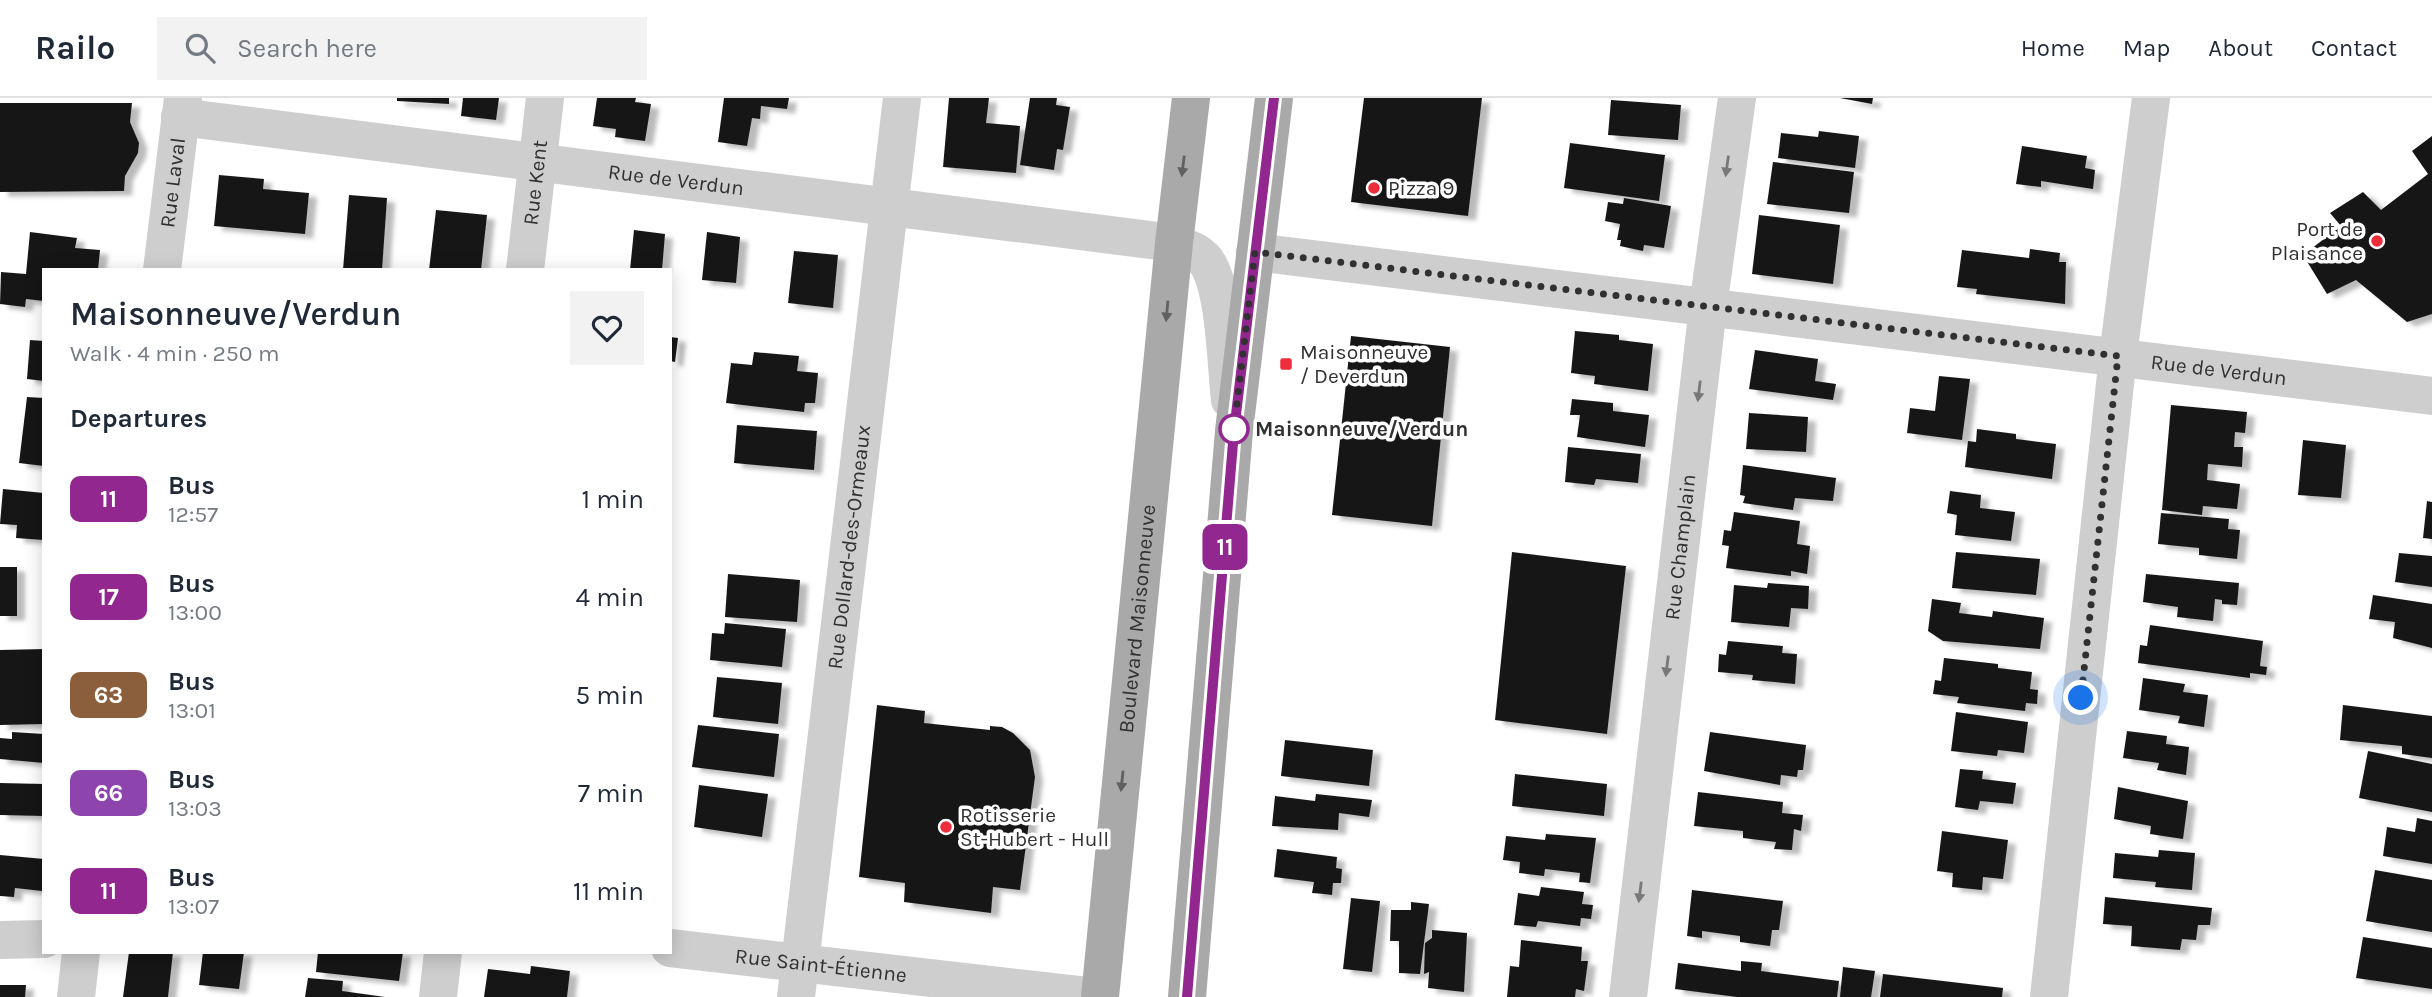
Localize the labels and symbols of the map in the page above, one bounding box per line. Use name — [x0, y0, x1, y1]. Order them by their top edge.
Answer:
street label: Rue Laval — [155, 136, 190, 229]
street label: Rue Kent — [518, 139, 552, 226]
one-way arrow — [1177, 155, 1188, 177]
one-way arrow — [1722, 155, 1733, 177]
street label: Rue de Verdun — [607, 159, 746, 200]
place label: Pizza 9 — [1388, 176, 1455, 200]
marker: Pizza 9 — [1366, 180, 1382, 196]
place label: Port de Plaisance — [2271, 217, 2363, 265]
marker: Port de Plaisance — [2369, 233, 2385, 249]
one-way arrow — [1161, 300, 1172, 322]
place label: Maisonneuve / Deverdun — [1300, 340, 1428, 388]
street label: Rue de Verdun — [2149, 350, 2288, 390]
marker: Maisonneuve / Deverdun — [1278, 356, 1294, 372]
one-way arrow — [1693, 380, 1704, 402]
marker: Maisonneuve/Verdun — [1219, 414, 1249, 444]
place label: Maisonneuve/Verdun — [1255, 417, 1468, 441]
street label: Rue Dollard-des-Ormeaux — [823, 423, 875, 671]
street label: Rue Champlain — [1660, 473, 1701, 621]
street label: Boulevard Maisonneuve — [1114, 503, 1160, 734]
line badge: 11 — [1194, 524, 1256, 570]
one-way arrow — [1661, 655, 1672, 677]
your location — [2063, 680, 2098, 715]
one-way arrow — [1116, 770, 1127, 792]
place label: Rotisserie St-Hubert - Hull — [960, 803, 1109, 851]
marker: Rotisserie St-Hubert - Hull — [938, 819, 954, 835]
one-way arrow — [1635, 881, 1646, 903]
street label: Rue Saint-Étienne — [734, 944, 908, 987]

